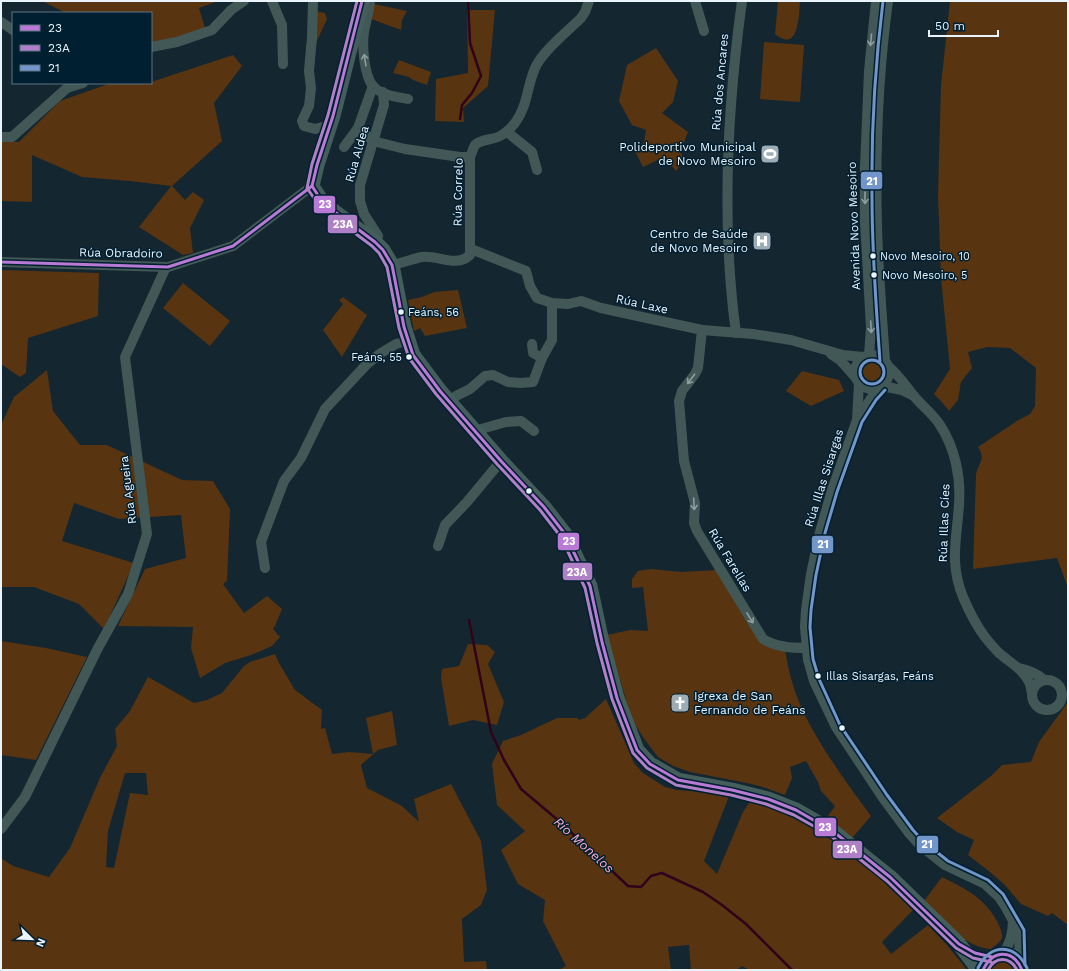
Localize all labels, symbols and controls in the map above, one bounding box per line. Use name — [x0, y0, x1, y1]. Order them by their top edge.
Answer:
legend — [12, 12, 152, 84]
scale bar — [929, 12, 998, 38]
text: 50 m — [935, 19, 965, 33]
text: 23 — [48, 21, 62, 35]
street label: Rúa dos Ancares — [709, 33, 731, 131]
one-way arrow — [868, 33, 875, 46]
text: 23A — [48, 41, 70, 55]
one-way arrow — [361, 54, 369, 67]
text: 21 — [48, 61, 60, 75]
street label: Rúa Aldea — [342, 124, 372, 184]
place label: Polideportivo Municipal de Novo Mesoiro — [619, 140, 756, 168]
sports icon: Polideportivo Municipal de Novo Mesoiro — [759, 143, 781, 165]
street label: Rúa Correlo — [450, 158, 466, 226]
street label: Avenida Novo Mesoiro — [845, 161, 863, 291]
line badge: 21 — [860, 171, 883, 190]
text: 21 — [866, 175, 878, 188]
one-way arrow — [861, 191, 869, 204]
line badge: 23 — [313, 195, 336, 214]
text: 23 — [318, 198, 332, 211]
line badge: 23A — [327, 214, 358, 234]
text: 23A — [333, 218, 354, 231]
place label: Centro de Saúde de Novo Mesoiro — [650, 227, 748, 255]
hospital icon: Centro de Saúde de Novo Mesoiro — [751, 230, 773, 252]
street label: Rúa Obradoiro — [79, 245, 163, 261]
place label: Novo Mesoiro, 10 — [880, 250, 970, 263]
marker: Novo Mesoiro, 10 — [868, 251, 878, 261]
place label: Novo Mesoiro, 5 — [882, 269, 967, 282]
marker: Novo Mesoiro, 5 — [869, 270, 879, 280]
street label: Rúa Laxe — [615, 291, 669, 317]
place label: Feáns, 56 — [408, 306, 459, 319]
marker: Feáns, 56 — [396, 307, 406, 317]
one-way arrow — [867, 320, 874, 333]
place label: Feáns, 55 — [351, 351, 402, 364]
marker: Feáns, 55 — [404, 352, 414, 362]
one-way arrow — [687, 373, 695, 384]
street label: Rúa Illas Sisargas — [802, 427, 846, 529]
street label: Rúa Agueira — [117, 455, 139, 525]
street label: Rúa Illas Cíes — [936, 483, 952, 563]
unlabelled marker — [524, 486, 534, 496]
one-way arrow — [691, 497, 698, 510]
street label: Rúa Farellas — [706, 526, 754, 594]
line badge: 23 — [557, 532, 580, 551]
text: 23 — [562, 535, 576, 548]
line badge: 21 — [811, 535, 834, 554]
text: 21 — [817, 538, 829, 551]
line badge: 23A — [562, 562, 593, 581]
text: 23A — [567, 566, 588, 579]
one-way arrow — [747, 612, 755, 624]
place label: Illas Sisargas, Feáns — [826, 670, 934, 683]
marker: Illas Sisargas, Feáns — [813, 671, 823, 681]
place label: Igrexa de San Fernando de Feáns — [694, 689, 806, 717]
church icon: Igrexa de San Fernando de Feáns — [669, 692, 691, 714]
unlabelled marker — [837, 723, 847, 733]
water label: Río Monelos — [551, 814, 617, 876]
line badge: 23 — [814, 817, 837, 837]
text: 23 — [818, 821, 832, 834]
line badge: 21 — [916, 835, 939, 854]
text: 21 — [921, 838, 933, 851]
line badge: 23A — [832, 840, 863, 859]
text: 23A — [837, 843, 858, 856]
north arrow — [12, 919, 52, 959]
text: N — [33, 936, 48, 949]

